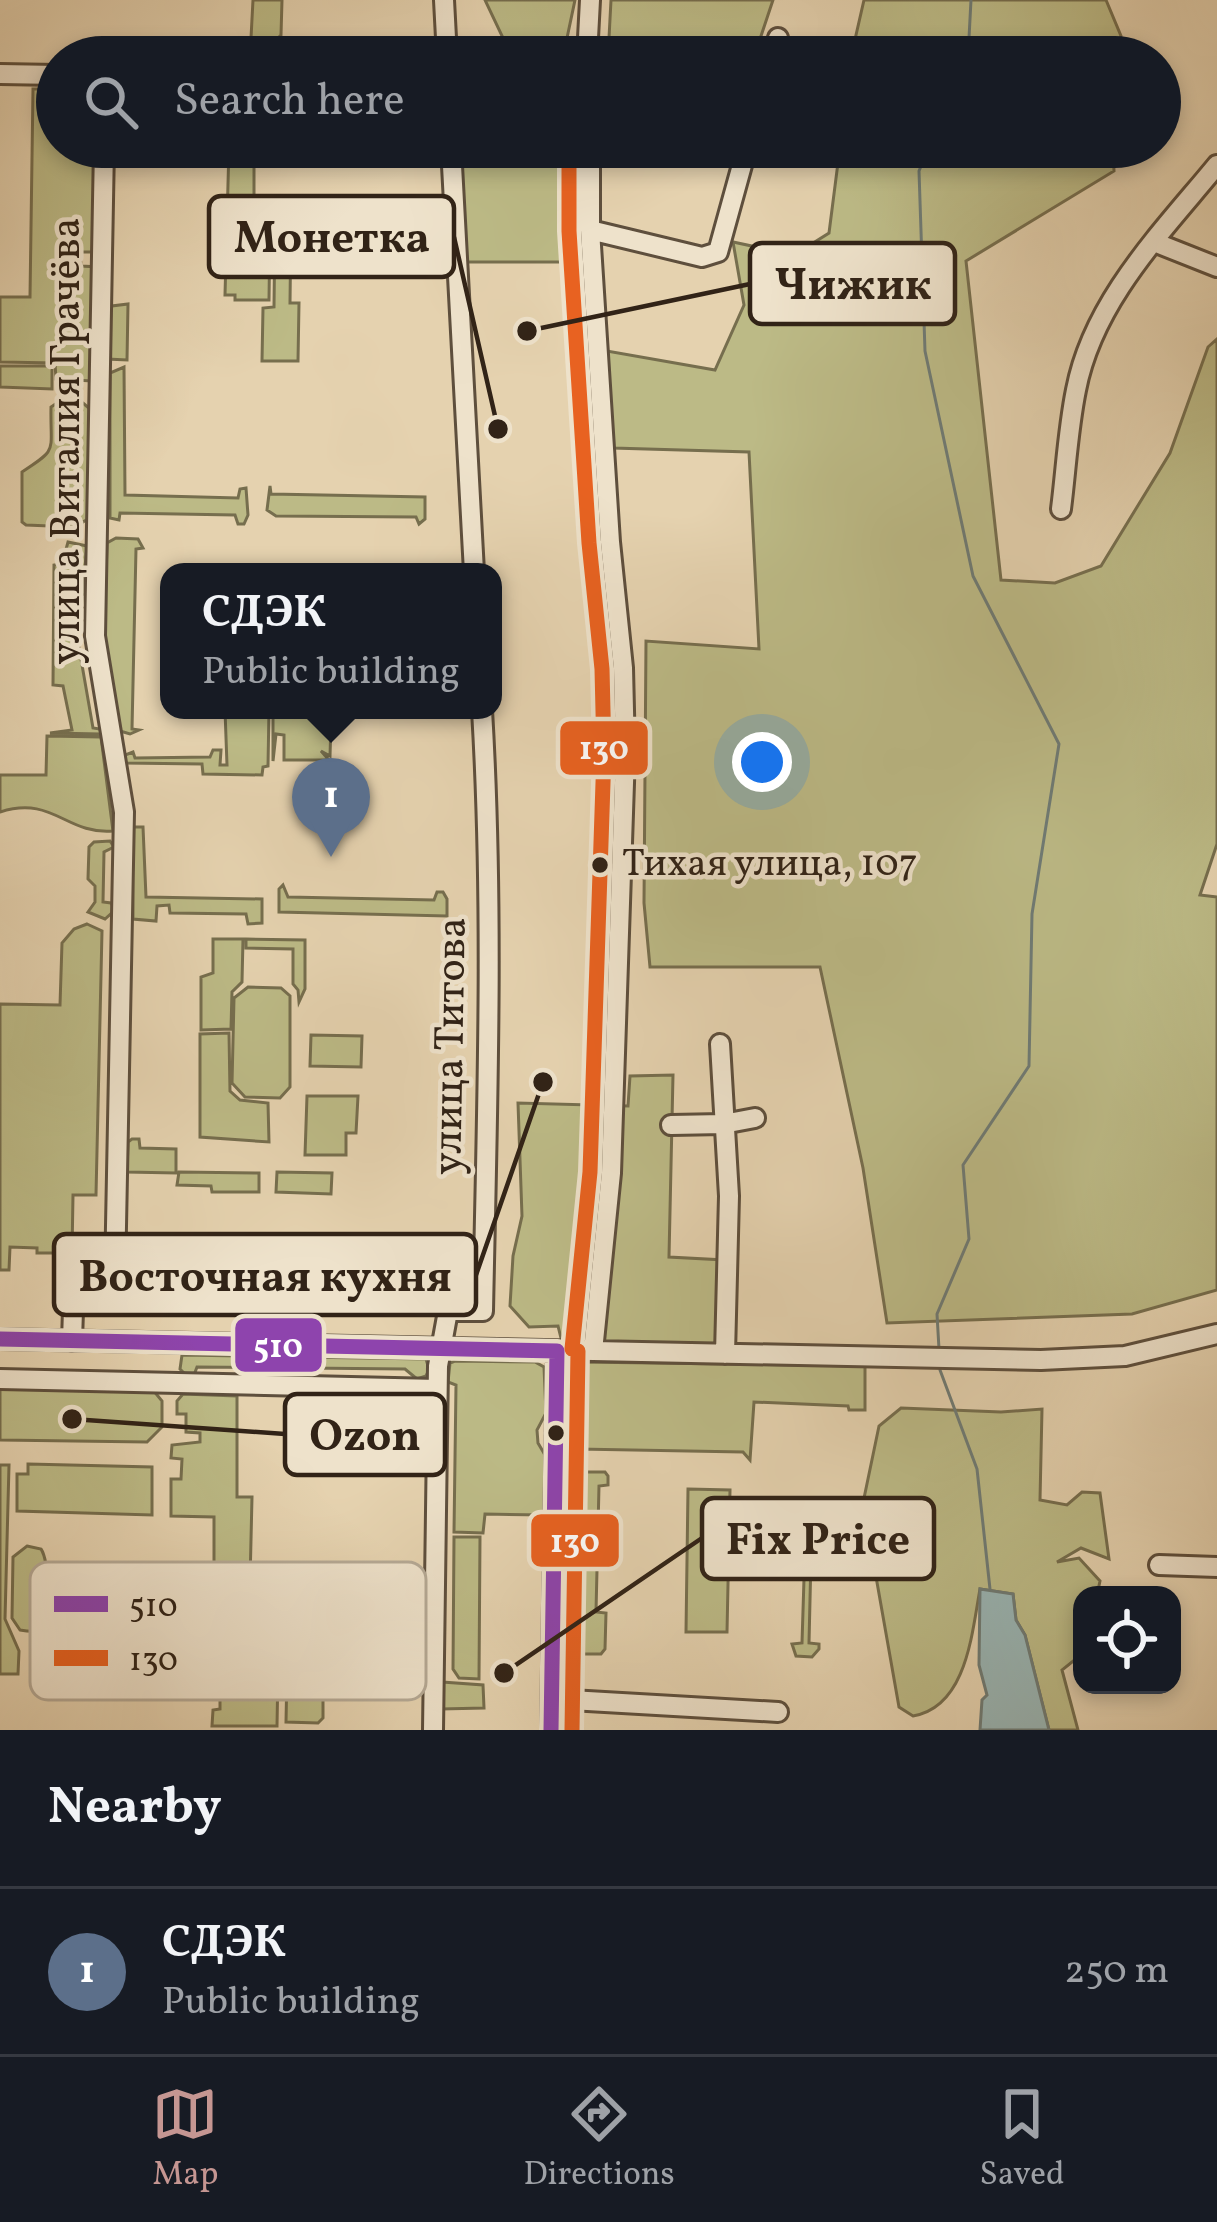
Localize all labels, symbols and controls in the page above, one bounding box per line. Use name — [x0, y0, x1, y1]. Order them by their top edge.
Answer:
search box — [36, 36, 1181, 168]
icon: search — [78, 69, 144, 135]
text: Search here — [174, 71, 405, 134]
callout: Монетка — [209, 196, 454, 277]
text: Монетка — [234, 209, 430, 272]
street label: улица Виталия Грачёва — [39, 217, 98, 665]
callout: Чижик — [750, 243, 955, 324]
text: Чижик — [774, 256, 932, 319]
popup — [160, 563, 502, 719]
text: СДЭК — [202, 583, 326, 646]
text: Public building — [202, 646, 460, 700]
line badge: 130 — [558, 719, 650, 777]
text: 130 — [579, 728, 629, 774]
your location — [732, 732, 792, 792]
pin: 1 — [292, 758, 370, 857]
place label: Тихая улица, 107 — [622, 838, 918, 892]
marker: Тихая улица, 107 — [589, 854, 611, 876]
street label: улица Титова — [420, 917, 484, 1175]
callout: Восточная кухня — [54, 1234, 476, 1315]
text: Восточная кухня — [78, 1248, 452, 1311]
line badge: 510 — [233, 1316, 324, 1374]
text: 510 — [253, 1326, 303, 1372]
callout: Ozon — [285, 1394, 445, 1475]
text: Ozon — [309, 1407, 421, 1470]
unlabelled marker — [545, 1422, 567, 1444]
callout: Fix Price — [702, 1498, 934, 1579]
text: Fix Price — [726, 1511, 910, 1574]
line badge: 130 — [529, 1512, 621, 1569]
text: 130 — [550, 1521, 600, 1567]
legend — [30, 1562, 426, 1700]
text: 510 — [129, 1585, 178, 1631]
map controls — [1073, 1586, 1181, 1694]
button: locate — [1073, 1586, 1181, 1694]
text: 130 — [129, 1639, 178, 1685]
text: Nearby — [48, 1773, 222, 1844]
text: СДЭК — [162, 1913, 286, 1976]
text: 1 — [79, 1945, 95, 1999]
text: 250 m — [1064, 1945, 1169, 1999]
text: Public building — [162, 1976, 420, 2030]
tab: Map — [152, 2081, 219, 2199]
tab: Directions — [523, 2081, 675, 2199]
tab: Saved — [980, 2081, 1065, 2199]

